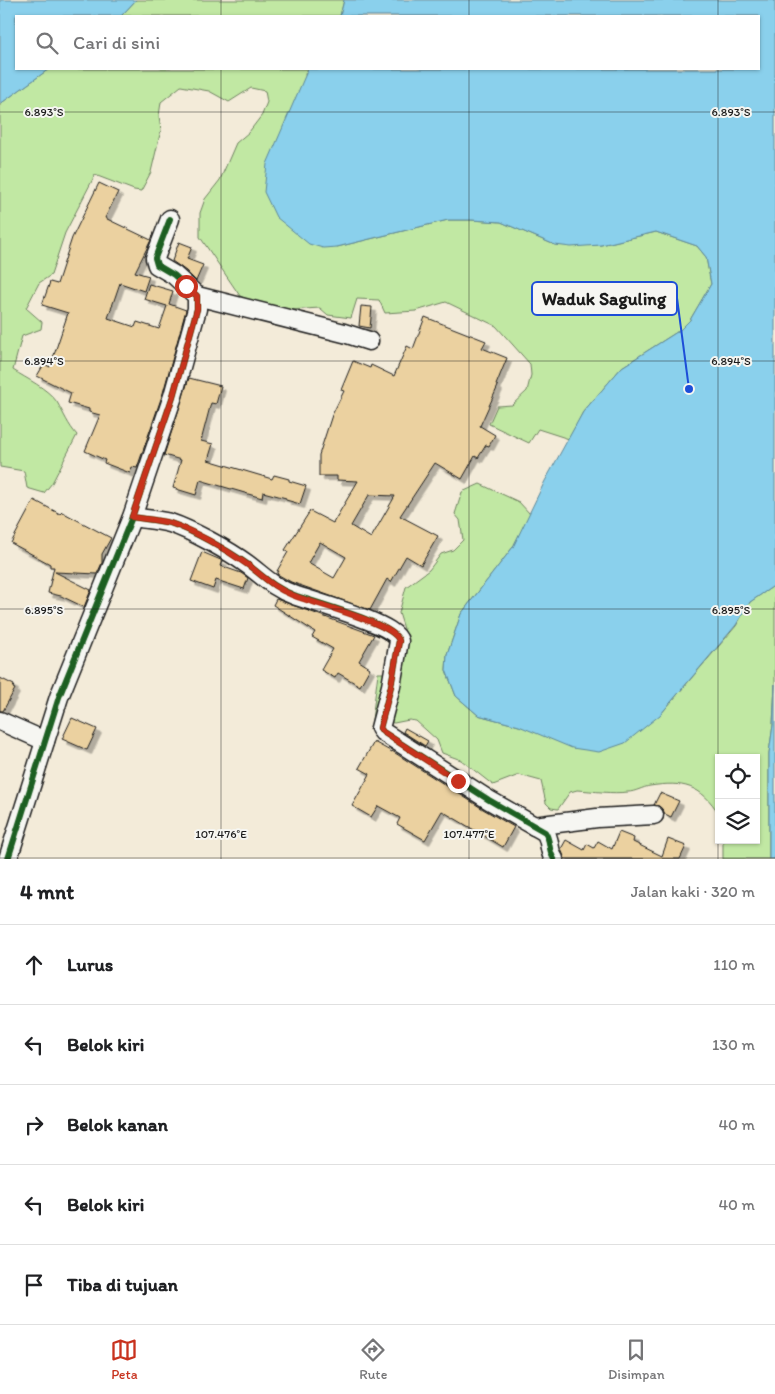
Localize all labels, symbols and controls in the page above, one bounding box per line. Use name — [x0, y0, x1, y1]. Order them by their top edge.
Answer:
search box — [15, 15, 760, 70]
icon: search — [33, 29, 61, 57]
text: Cari di sini — [73, 31, 160, 54]
text: 6.893°S — [25, 105, 64, 119]
text: 6.893°S — [712, 105, 751, 119]
route start — [175, 275, 198, 298]
callout: Waduk Saguling — [532, 282, 677, 315]
text: Waduk Saguling — [542, 288, 667, 310]
text: 6.894°S — [24, 354, 64, 368]
text: 6.894°S — [711, 354, 751, 368]
text: 6.895°S — [25, 603, 64, 617]
text: 6.895°S — [712, 603, 751, 617]
map controls — [715, 754, 760, 844]
button: locate — [715, 754, 760, 799]
route end — [447, 770, 470, 793]
button: layers — [715, 799, 760, 844]
text: 107.476°E — [195, 827, 247, 841]
text: 107.477°E — [443, 827, 495, 841]
text: 4 mnt — [20, 879, 74, 904]
text: Jalan kaki · 320 m — [631, 882, 755, 901]
icon: ahead — [20, 951, 48, 979]
text: Lurus — [67, 953, 113, 976]
text: 110 m — [713, 955, 755, 974]
icon: left — [20, 1031, 48, 1059]
text: Belok kiri — [67, 1033, 144, 1056]
text: 130 m — [712, 1035, 755, 1054]
icon: right — [20, 1111, 48, 1139]
text: Belok kanan — [67, 1113, 168, 1136]
text: 40 m — [718, 1115, 755, 1134]
icon: left — [20, 1191, 48, 1219]
text: Belok kiri — [67, 1193, 144, 1216]
text: 40 m — [718, 1195, 755, 1214]
icon: arrive — [20, 1271, 48, 1299]
text: Tiba di tujuan — [67, 1273, 178, 1296]
tab: Peta — [110, 1336, 138, 1383]
tab: Rute — [359, 1336, 387, 1383]
tab: Disimpan — [608, 1336, 665, 1383]

